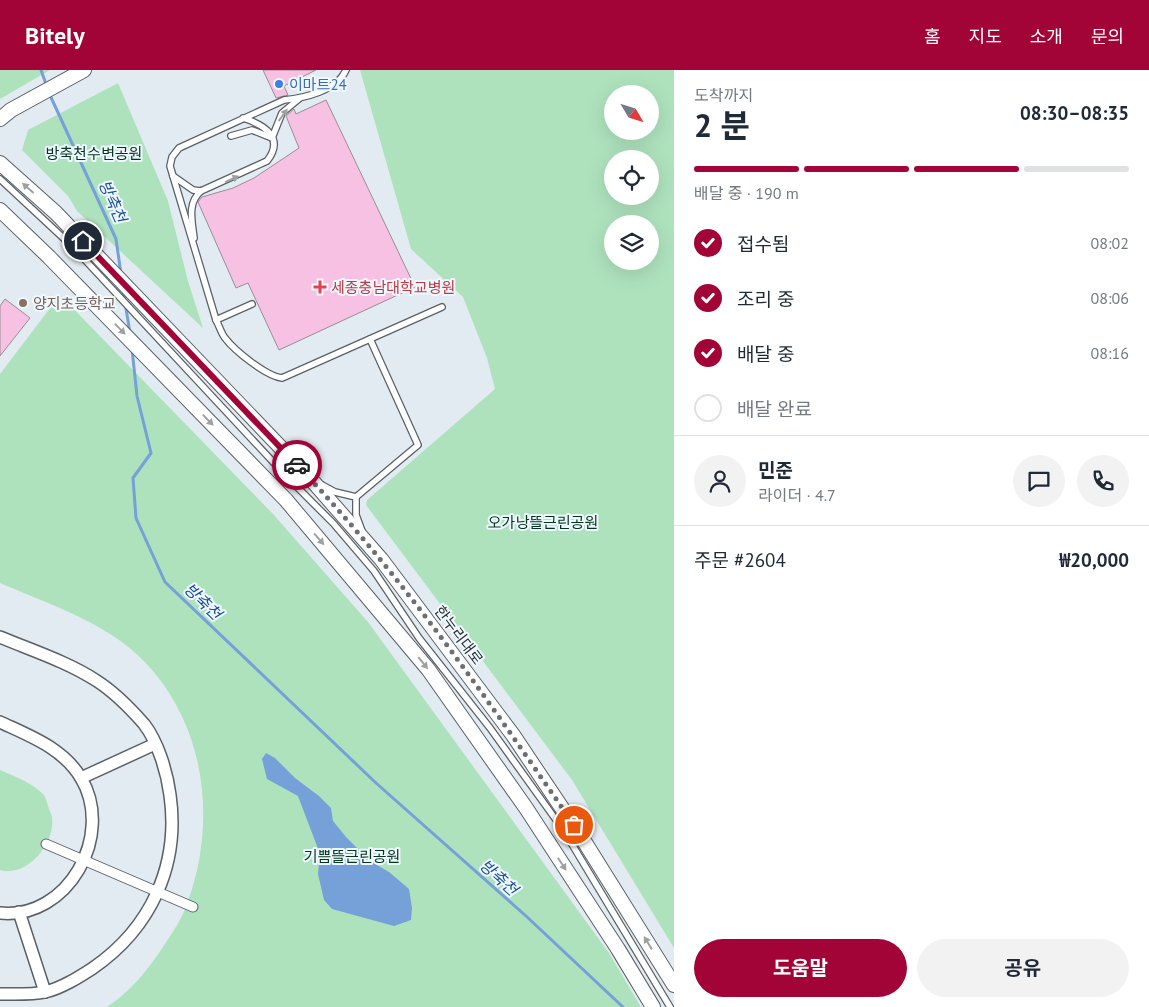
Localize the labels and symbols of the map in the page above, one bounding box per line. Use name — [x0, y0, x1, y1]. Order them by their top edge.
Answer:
place label: 이마트24 — [289, 75, 347, 94]
marker: 이마트24 — [273, 78, 285, 90]
north arrow — [604, 85, 659, 140]
one-way arrow — [278, 109, 288, 122]
park label: 방축천수변공원 — [46, 144, 142, 163]
one-way arrow — [225, 174, 239, 182]
water label: 방축천 — [95, 177, 132, 227]
one-way arrow — [23, 182, 35, 194]
pin — [62, 220, 104, 262]
place label: 세종충남대학교병원 — [331, 278, 455, 297]
marker: 세종충남대학교병원 — [313, 280, 327, 294]
place label: 양지초등학교 — [33, 294, 116, 313]
marker: 양지초등학교 — [17, 297, 29, 309]
one-way arrow — [114, 323, 126, 335]
one-way arrow — [202, 414, 214, 426]
courier — [272, 440, 322, 490]
park label: 오가낭뜰근린공원 — [488, 513, 598, 532]
one-way arrow — [313, 532, 325, 544]
water label: 방축천 — [180, 578, 227, 625]
street label: 한누리대로 — [431, 602, 487, 668]
one-way arrow — [418, 657, 429, 670]
pin — [553, 804, 595, 846]
park label: 기쁨뜰근린공원 — [304, 847, 400, 866]
water label: 방축천 — [476, 855, 524, 901]
one-way arrow — [557, 857, 567, 871]
one-way arrow — [644, 937, 653, 950]

